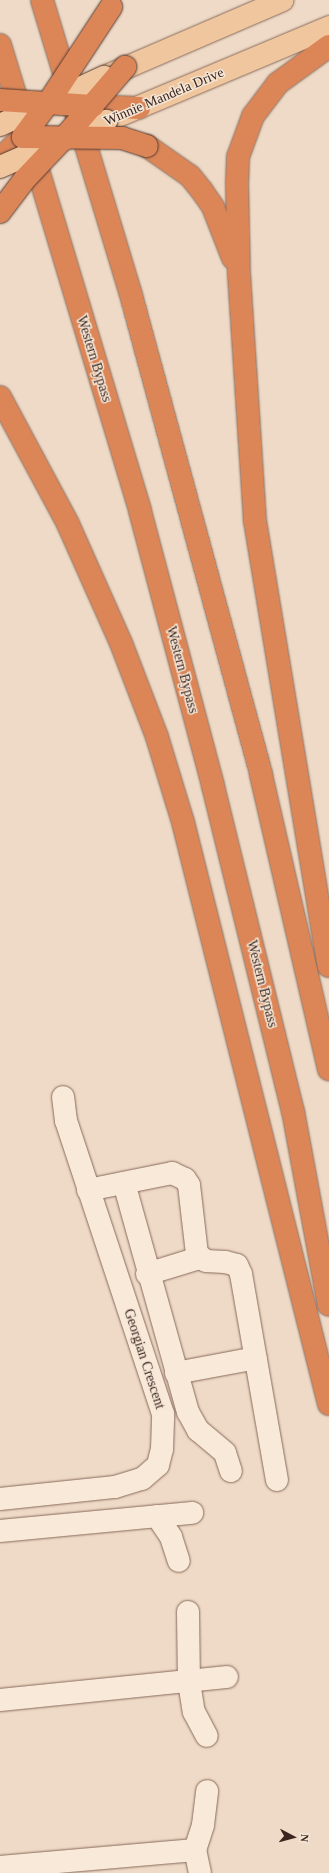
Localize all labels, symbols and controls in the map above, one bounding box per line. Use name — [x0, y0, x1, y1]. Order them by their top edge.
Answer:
street label: Winnie Mandela Drive — [102, 64, 226, 130]
street label: Western Bypass — [73, 314, 115, 404]
street label: Western Bypass — [162, 625, 202, 715]
street label: Western Bypass — [243, 939, 281, 1029]
street label: Georgian Crescent — [120, 1307, 168, 1411]
north arrow — [273, 1817, 313, 1857]
text: N — [299, 1834, 311, 1843]

